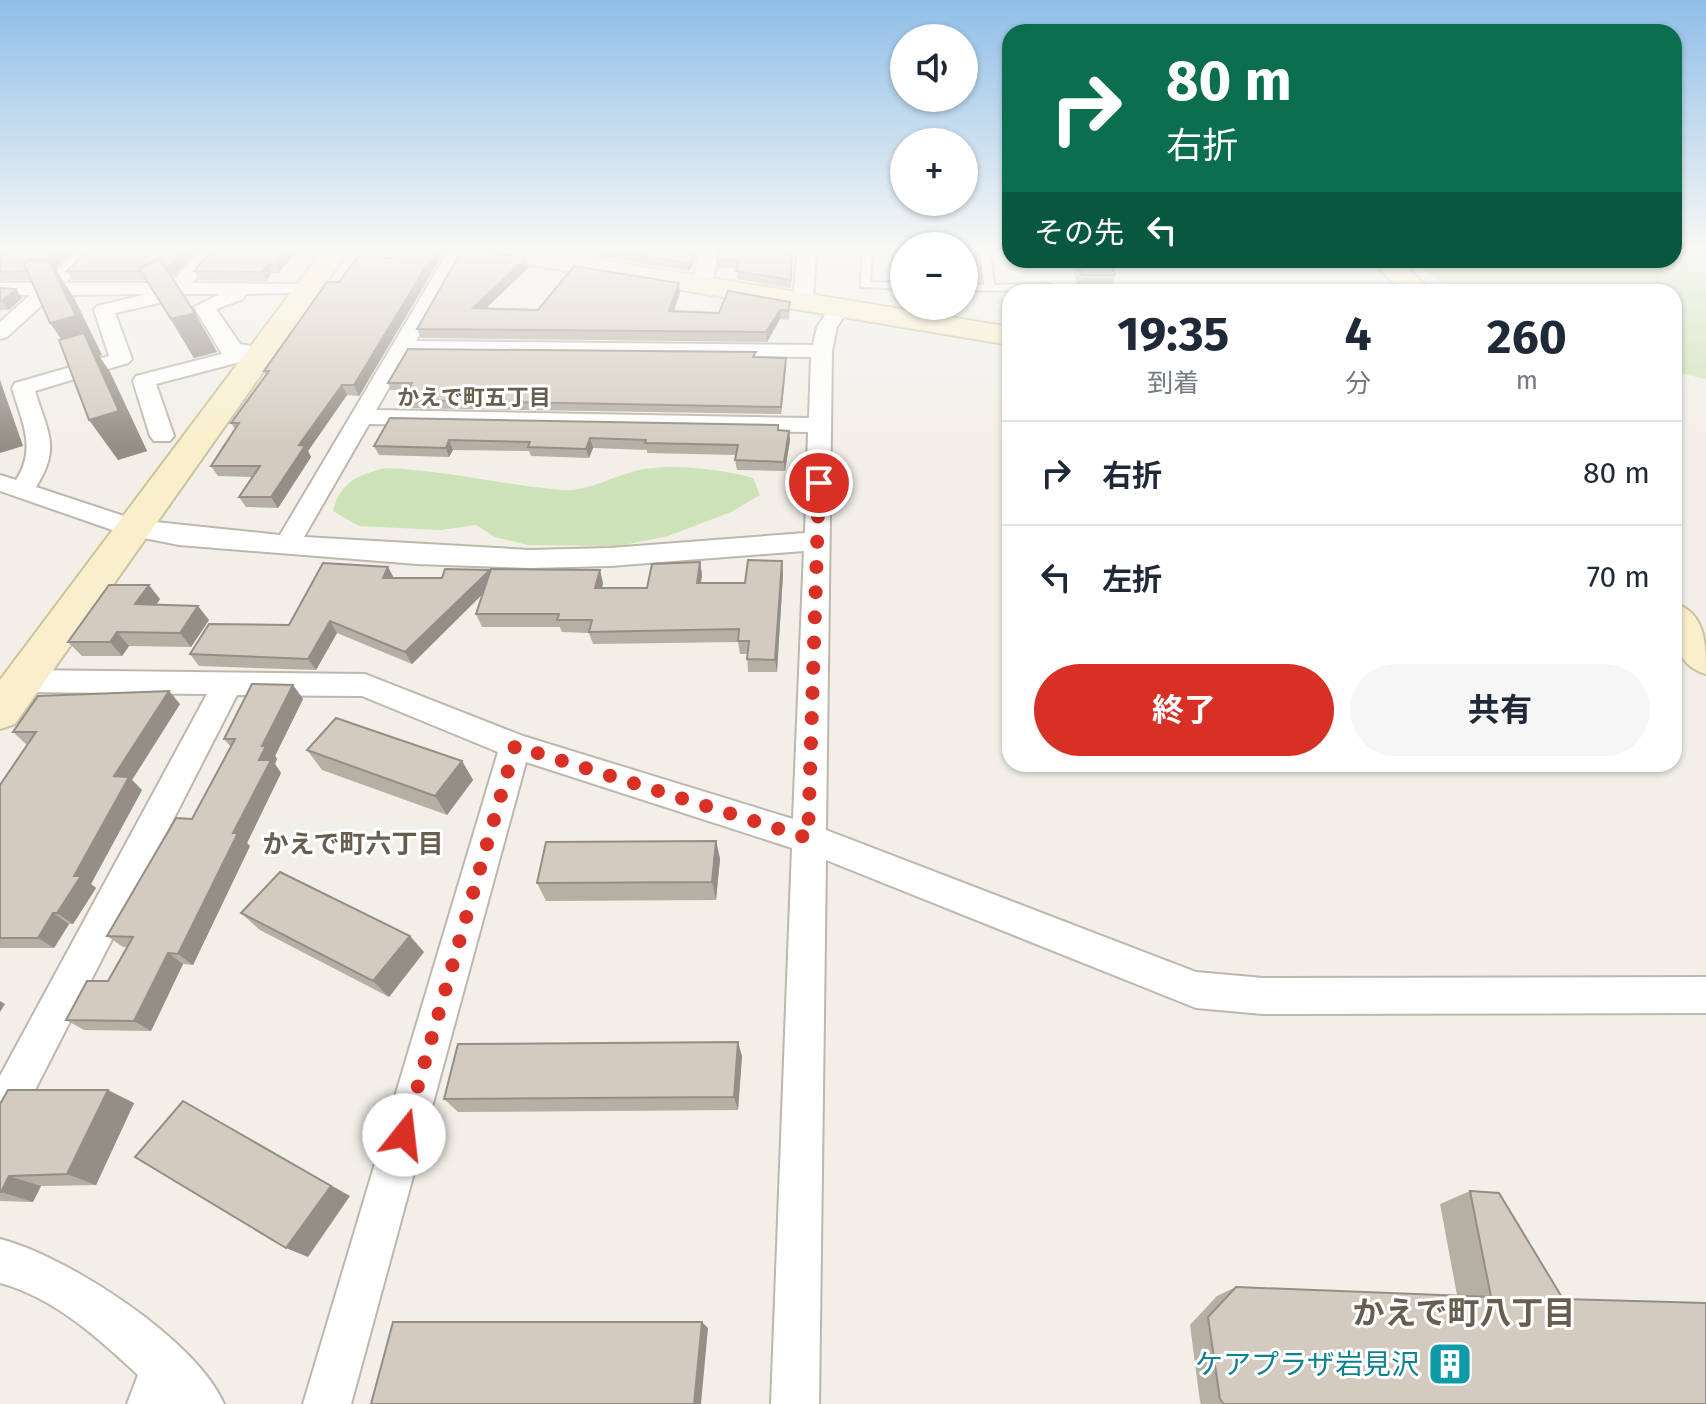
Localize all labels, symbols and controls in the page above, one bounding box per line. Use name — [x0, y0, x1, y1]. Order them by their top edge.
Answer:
map controls — [890, 24, 978, 320]
button: sound — [890, 24, 978, 112]
text: 80 m — [1166, 48, 1292, 115]
icon: right — [1034, 56, 1138, 160]
text: 右折 — [1166, 124, 1238, 168]
button: + — [890, 128, 978, 216]
icon: left — [1140, 208, 1184, 252]
text: その先 — [1034, 215, 1124, 251]
button: − — [890, 232, 978, 320]
text: 19:35 — [1117, 305, 1229, 363]
text: 4 — [1345, 305, 1372, 363]
text: 260 — [1487, 308, 1567, 366]
text: m — [1516, 365, 1538, 396]
text: 到着 — [1147, 368, 1199, 399]
text: 分 — [1345, 368, 1371, 399]
district label: かえで町五丁目 — [397, 384, 551, 411]
pin — [785, 449, 853, 517]
icon: right — [1034, 451, 1078, 495]
text: 80 m — [1583, 455, 1650, 491]
text: 右折 — [1102, 458, 1162, 494]
icon: arrive — [797, 461, 841, 505]
icon: left — [1034, 555, 1078, 599]
text: 70 m — [1587, 559, 1650, 595]
text: 左折 — [1102, 562, 1162, 598]
button: 終了 — [1034, 664, 1334, 756]
button: 共有 — [1350, 664, 1650, 756]
district label: かえで町六丁目 — [262, 829, 444, 860]
position arrow — [362, 1093, 446, 1177]
district label: かえで町八丁目 — [1352, 1294, 1576, 1332]
building icon: ケアプラザ岩見沢 — [1426, 1340, 1474, 1388]
place label: ケアプラザ岩見沢 — [1195, 1348, 1419, 1381]

